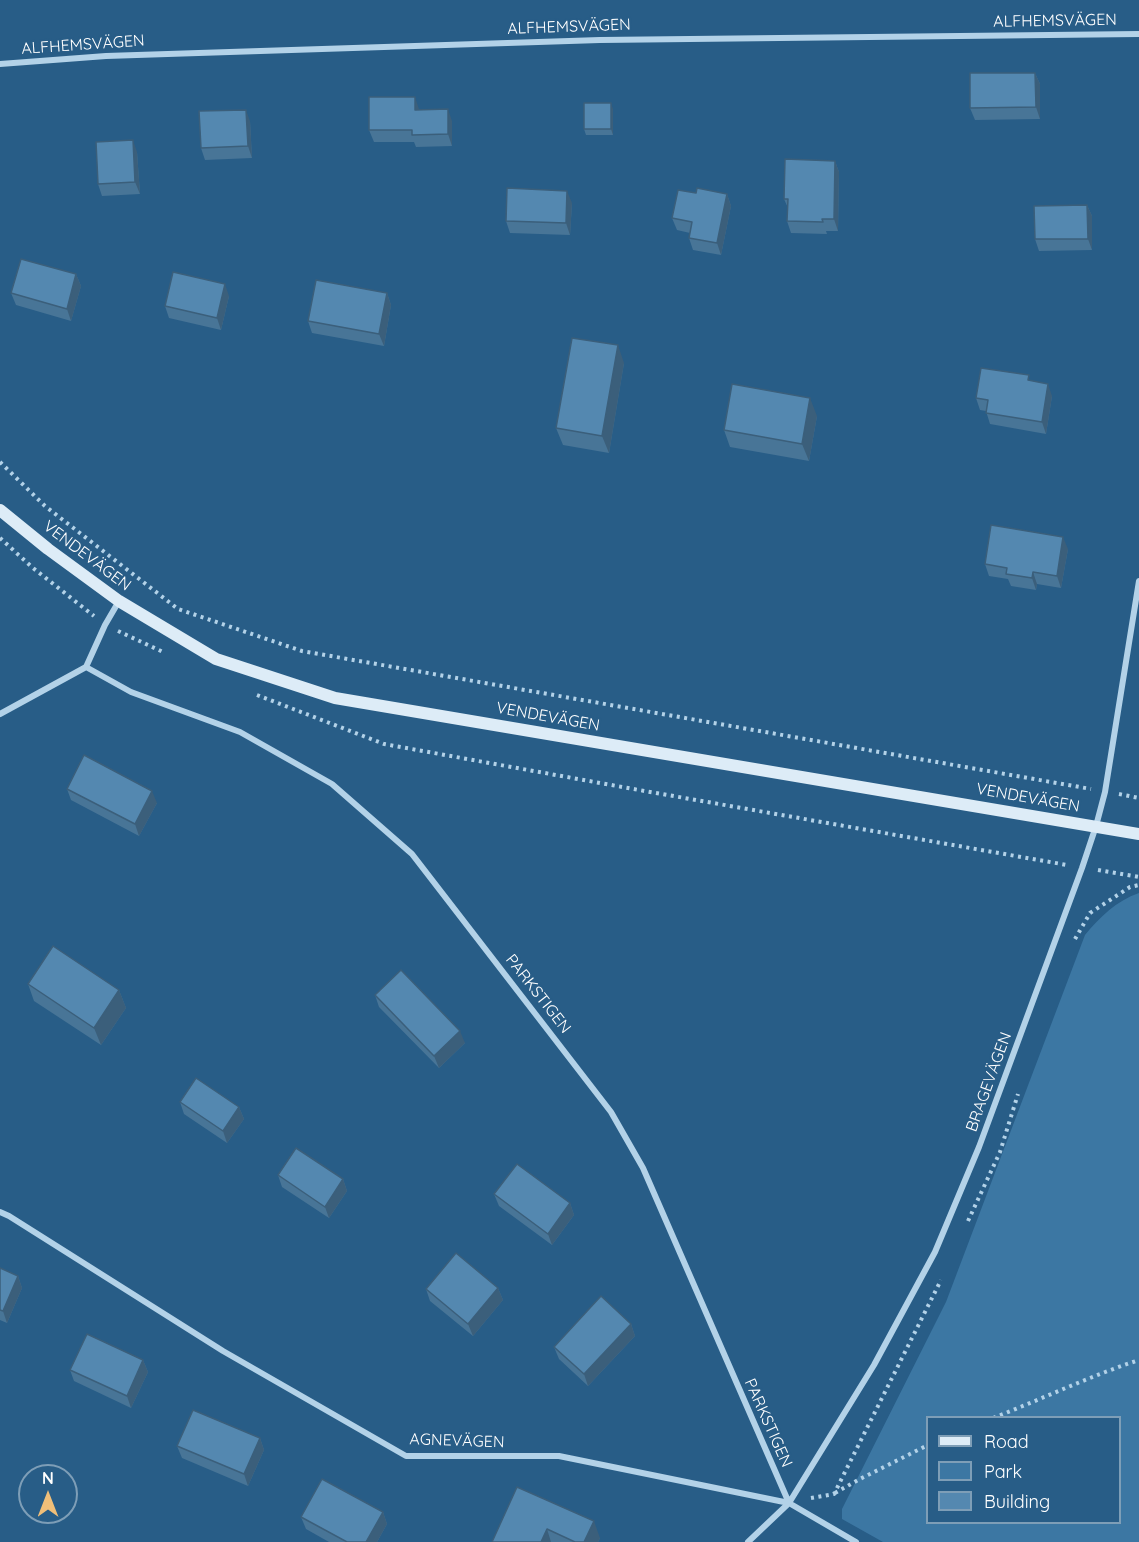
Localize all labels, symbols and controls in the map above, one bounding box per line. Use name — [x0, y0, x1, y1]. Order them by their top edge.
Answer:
street label: ALFHEMSVÄGEN — [993, 10, 1117, 32]
street label: ALFHEMSVÄGEN — [507, 15, 631, 39]
street label: ALFHEMSVÄGEN — [21, 31, 145, 59]
street label: VENDEVÄGEN — [39, 517, 135, 595]
street label: VENDEVÄGEN — [495, 698, 601, 736]
street label: VENDEVÄGEN — [975, 779, 1081, 817]
street label: PARKSTIGEN — [501, 951, 575, 1037]
street label: BRAGEVÄGEN — [962, 1030, 1016, 1134]
street label: PARKSTIGEN — [740, 1376, 796, 1470]
legend — [926, 1416, 1121, 1524]
street label: AGNEVÄGEN — [409, 1430, 505, 1452]
text: Road — [984, 1430, 1029, 1453]
text: Park — [984, 1460, 1022, 1483]
north arrow — [18, 1464, 78, 1524]
text: N — [42, 1468, 54, 1488]
text: Building — [984, 1490, 1050, 1513]

